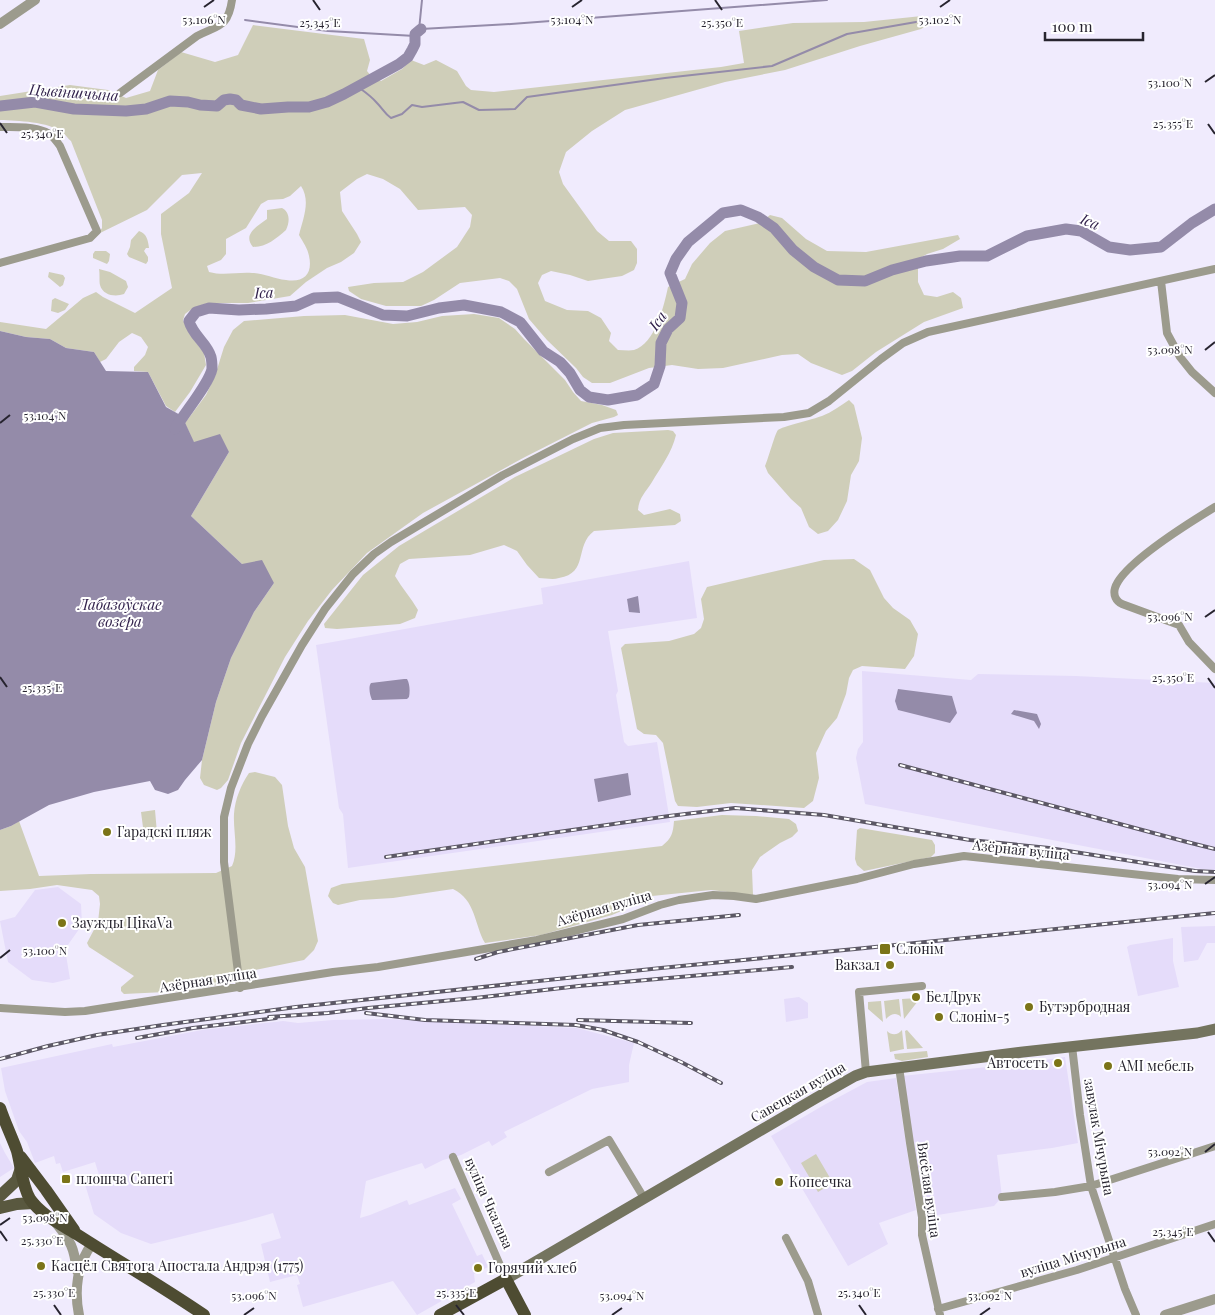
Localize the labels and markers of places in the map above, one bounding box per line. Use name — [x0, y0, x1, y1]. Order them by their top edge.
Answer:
place label: Гарадскі пляж — [117, 822, 212, 841]
marker: Гарадскі пляж — [101, 826, 113, 838]
place label: Заужды ЦікаVа — [72, 913, 172, 932]
marker: Заужды ЦікаVа — [56, 917, 68, 929]
place label: Слонім — [896, 939, 944, 958]
marker: Слонім — [878, 942, 892, 956]
place label: Вакзал — [835, 955, 880, 974]
marker: Вакзал — [884, 959, 896, 971]
place label: БелДрук — [926, 987, 981, 1006]
marker: БелДрук — [910, 991, 922, 1003]
place label: Бутэрбродная — [1039, 997, 1131, 1016]
marker: Бутэрбродная — [1023, 1001, 1035, 1013]
place label: Слонім-5 — [949, 1007, 1010, 1026]
marker: Слонім-5 — [933, 1011, 945, 1023]
place label: Автосеть — [986, 1053, 1048, 1072]
place label: AMI мебель — [1117, 1056, 1194, 1075]
marker: Автосеть — [1052, 1057, 1064, 1069]
marker: AMI мебель — [1102, 1060, 1114, 1072]
place label: плошча Сапегі — [76, 1169, 173, 1188]
place label: Копеечка — [789, 1172, 852, 1191]
marker: плошча Сапегі — [60, 1173, 72, 1185]
marker: Копеечка — [773, 1176, 785, 1188]
place label: Касцёл Святога Апостала Андрэя (1775) — [51, 1256, 303, 1275]
place label: Горячий хлеб — [488, 1258, 577, 1277]
marker: Касцёл Святога Апостала Андрэя (1775) — [35, 1260, 47, 1272]
marker: Горячий хлеб — [472, 1262, 484, 1274]

